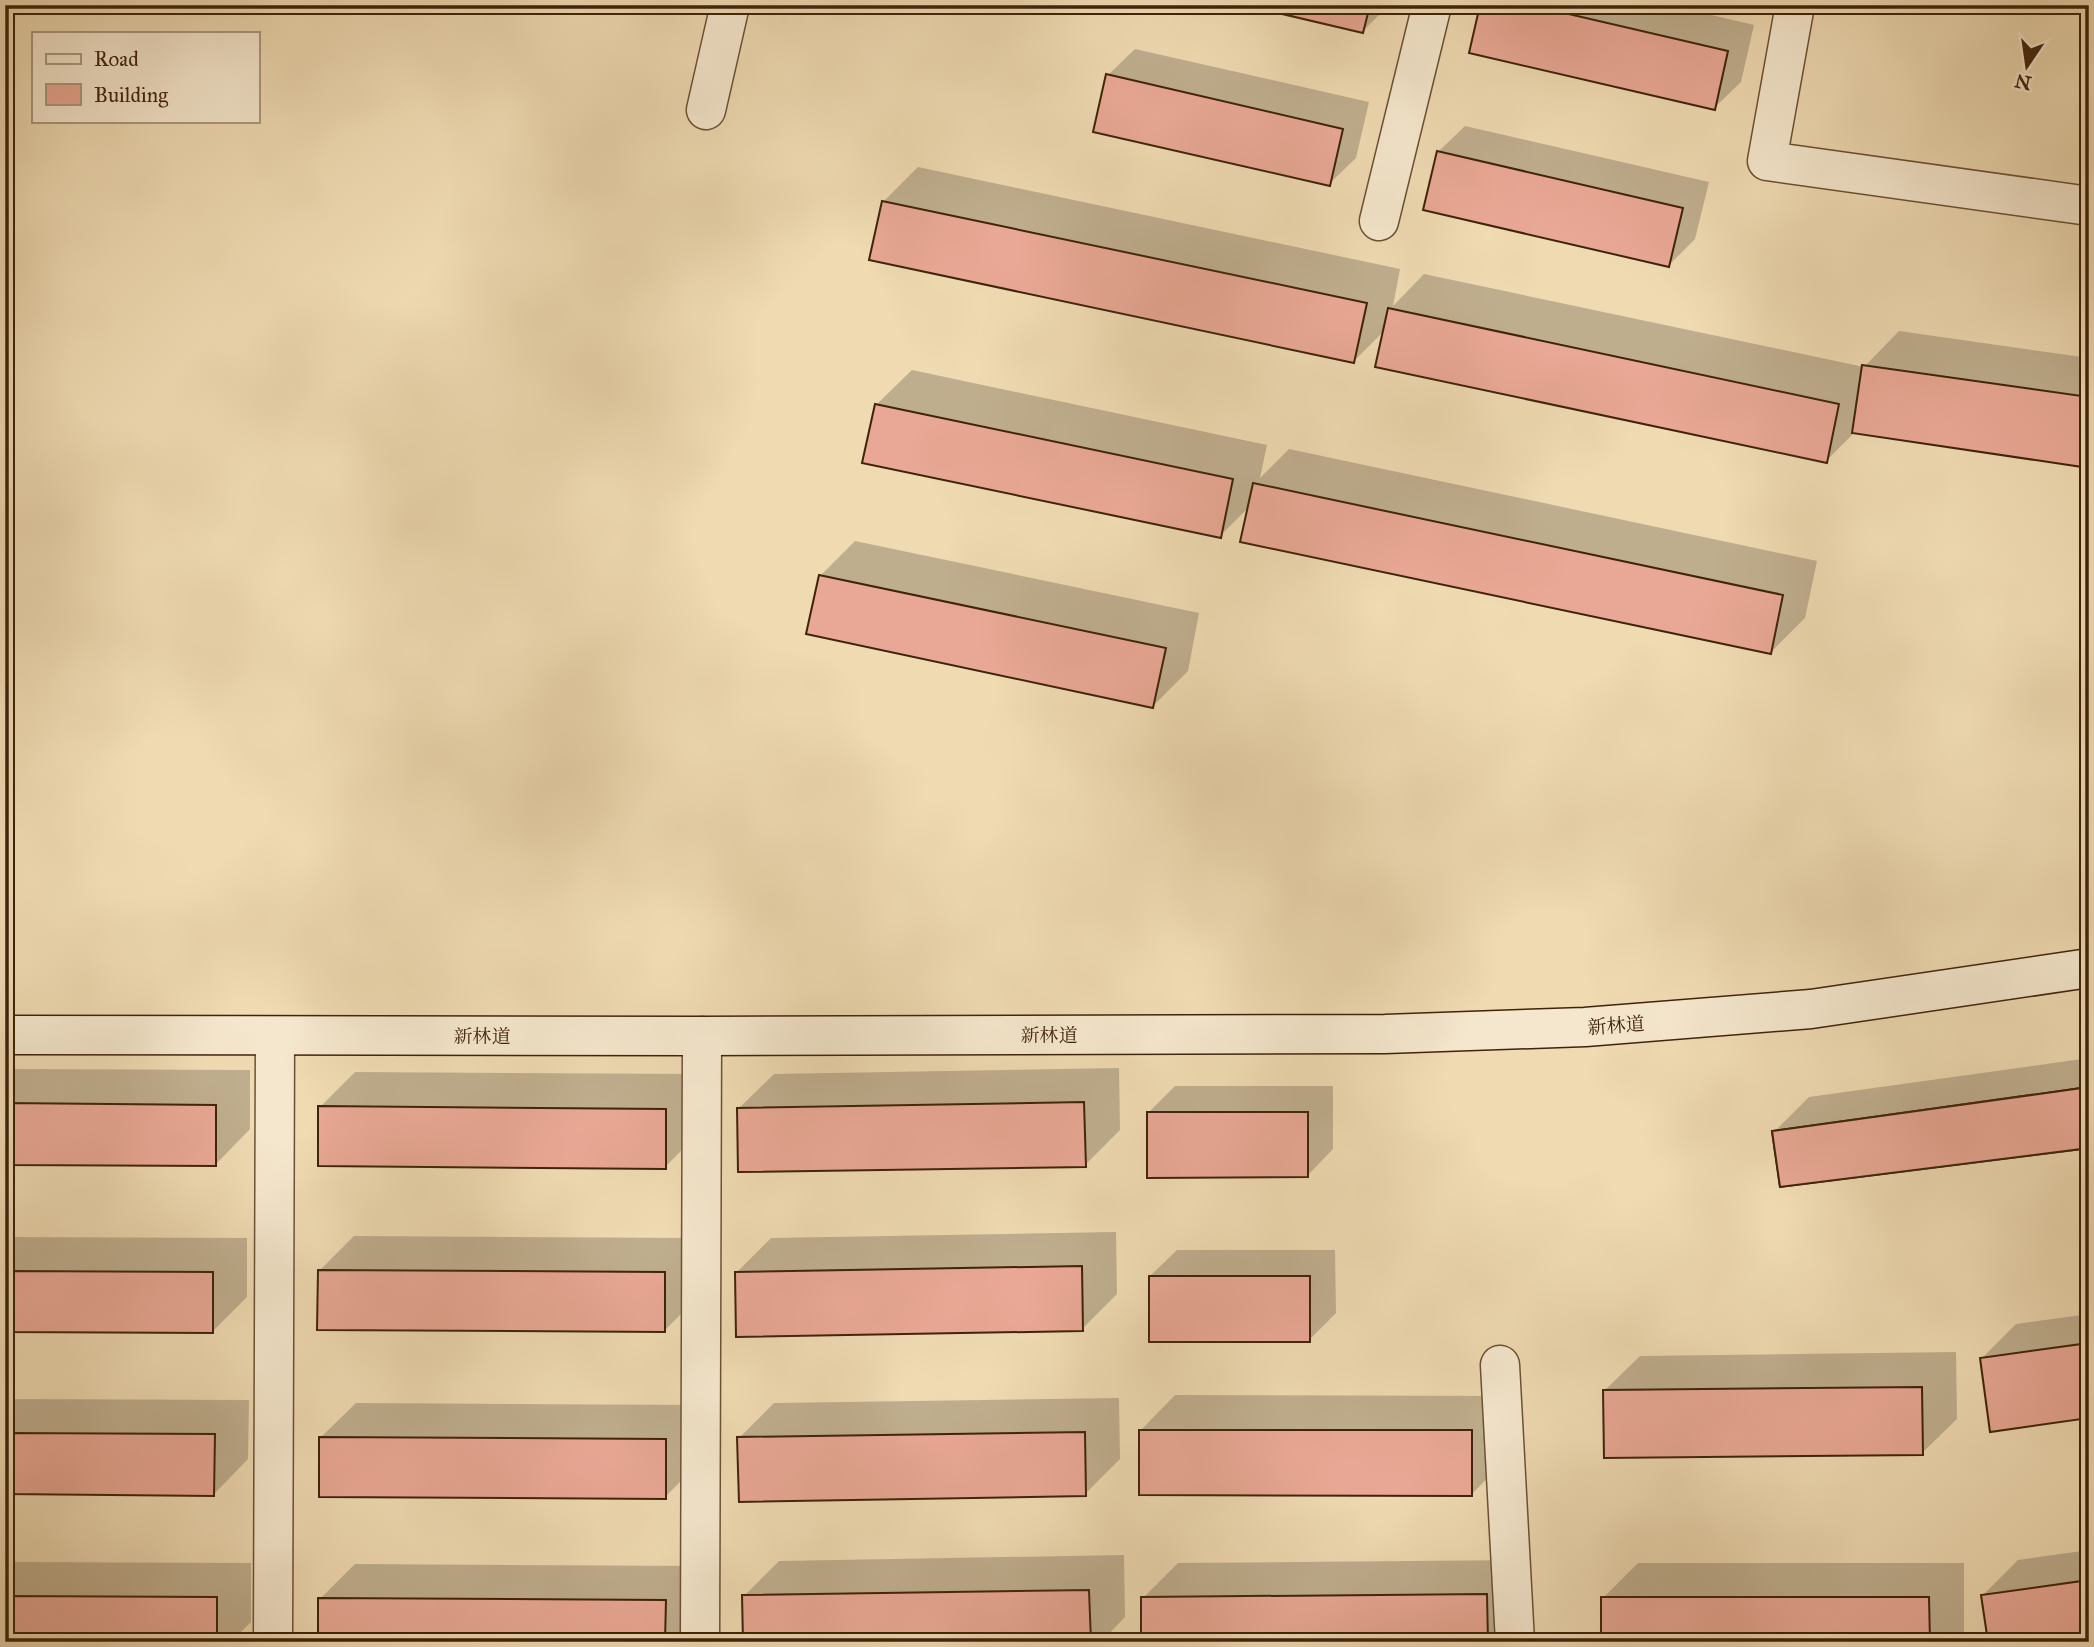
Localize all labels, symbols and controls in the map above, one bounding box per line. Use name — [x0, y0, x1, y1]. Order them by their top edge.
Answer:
legend — [32, 32, 259, 122]
north arrow — [1993, 32, 2062, 102]
text: Road — [94, 46, 139, 72]
text: N — [2013, 69, 2034, 95]
text: Building — [94, 82, 168, 108]
street label: 新林道 — [1587, 1012, 1645, 1039]
street label: 新林道 — [1020, 1024, 1078, 1047]
street label: 新林道 — [453, 1025, 511, 1048]

